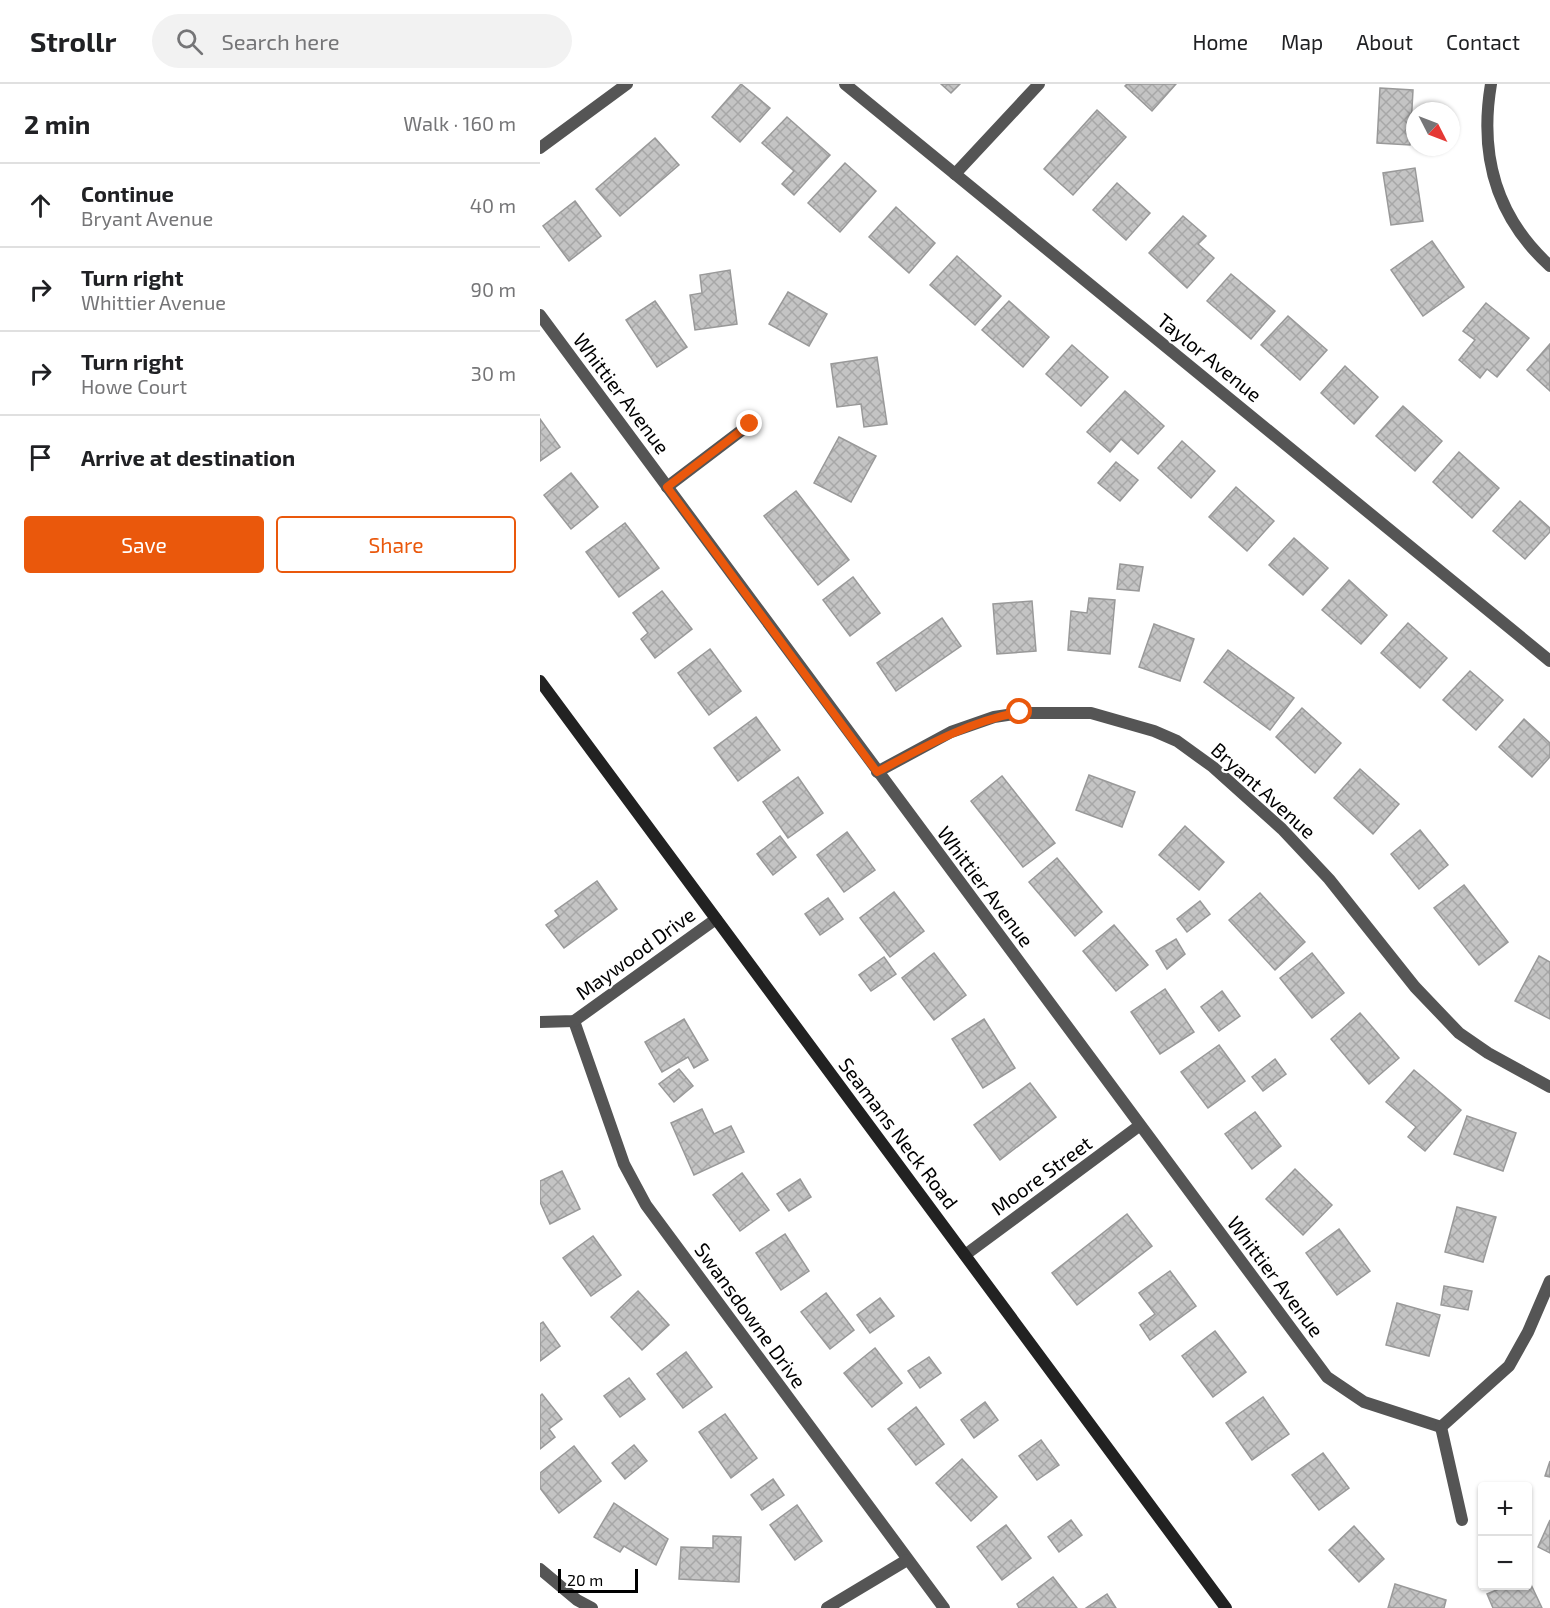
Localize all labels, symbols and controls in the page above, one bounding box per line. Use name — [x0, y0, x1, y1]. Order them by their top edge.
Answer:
search box — [152, 14, 572, 68]
text: Strollr — [30, 24, 116, 58]
icon: search — [173, 25, 206, 58]
text: Search here — [221, 28, 340, 54]
text: Home — [1192, 29, 1248, 54]
text: Map — [1281, 29, 1323, 54]
text: About — [1356, 29, 1413, 54]
text: Contact — [1446, 29, 1520, 54]
north arrow — [1406, 102, 1460, 156]
text: 2 min — [24, 108, 90, 139]
text: Walk · 160 m — [403, 111, 516, 135]
text: Continue — [81, 180, 174, 206]
icon: ahead — [24, 189, 57, 222]
text: 40 m — [470, 193, 516, 217]
text: Bryant Avenue — [81, 206, 213, 230]
text: Turn right — [81, 264, 183, 290]
icon: right — [24, 273, 57, 306]
text: 90 m — [471, 277, 516, 301]
text: Whittier Avenue — [81, 290, 226, 314]
street label: Taylor Avenue — [1153, 308, 1267, 406]
street label: Whittier Avenue — [569, 328, 675, 458]
text: Turn right — [81, 348, 183, 374]
icon: right — [24, 357, 57, 390]
text: 30 m — [471, 361, 516, 385]
text: Howe Court — [81, 374, 187, 398]
route end — [736, 410, 762, 436]
icon: arrive — [24, 441, 57, 474]
text: Arrive at destination — [81, 444, 295, 470]
button: Save — [24, 516, 264, 573]
button: Share — [276, 516, 516, 573]
route start — [1006, 698, 1032, 724]
street label: Bryant Avenue — [1207, 737, 1321, 843]
street label: Whittier Avenue — [933, 821, 1039, 951]
street label: Maywood Drive — [571, 902, 699, 1004]
street label: Seamans Neck Road — [834, 1053, 964, 1213]
street label: Moore Street — [986, 1130, 1096, 1220]
street label: Whittier Avenue — [1223, 1211, 1329, 1341]
street label: Swansdowne Drive — [690, 1238, 812, 1392]
map controls — [1478, 1482, 1532, 1590]
button: + — [1478, 1482, 1532, 1536]
button: − — [1478, 1536, 1532, 1590]
scale bar — [558, 1566, 638, 1594]
text: 20 m — [567, 1570, 603, 1589]

